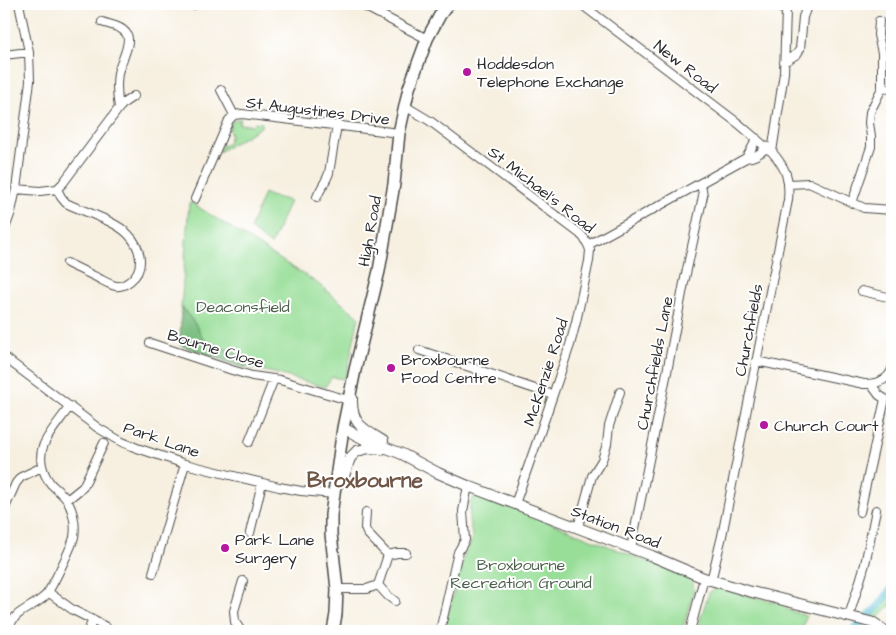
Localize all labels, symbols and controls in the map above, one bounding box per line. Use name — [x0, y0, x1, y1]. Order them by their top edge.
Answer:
street label: New Road — [649, 35, 722, 98]
place label: Hoddesdon Telephone Exchange — [477, 53, 624, 94]
marker: Hoddesdon Telephone Exchange — [461, 66, 473, 78]
street label: St Augustines Drive — [245, 91, 391, 132]
street label: St Michael's Road — [483, 141, 599, 238]
street label: High Road — [353, 194, 388, 268]
street label: Churchfields — [729, 282, 769, 378]
street label: Churchfields Lane — [631, 294, 679, 432]
park label: Deaconsfield — [196, 296, 290, 318]
street label: McKenzie Road — [518, 316, 574, 429]
street label: Bourne Close — [165, 324, 267, 374]
place label: Broxbourne Food Centre — [401, 349, 497, 389]
marker: Broxbourne Food Centre — [385, 362, 397, 374]
place label: Church Court — [774, 415, 879, 437]
street label: Park Lane — [121, 417, 203, 463]
marker: Church Court — [758, 419, 770, 431]
district label: Broxbourne — [307, 466, 424, 495]
street label: Station Road — [568, 500, 663, 554]
place label: Park Lane Surgery — [235, 529, 315, 570]
marker: Park Lane Surgery — [219, 542, 231, 554]
park label: Broxbourne Recreation Ground — [450, 554, 592, 594]

